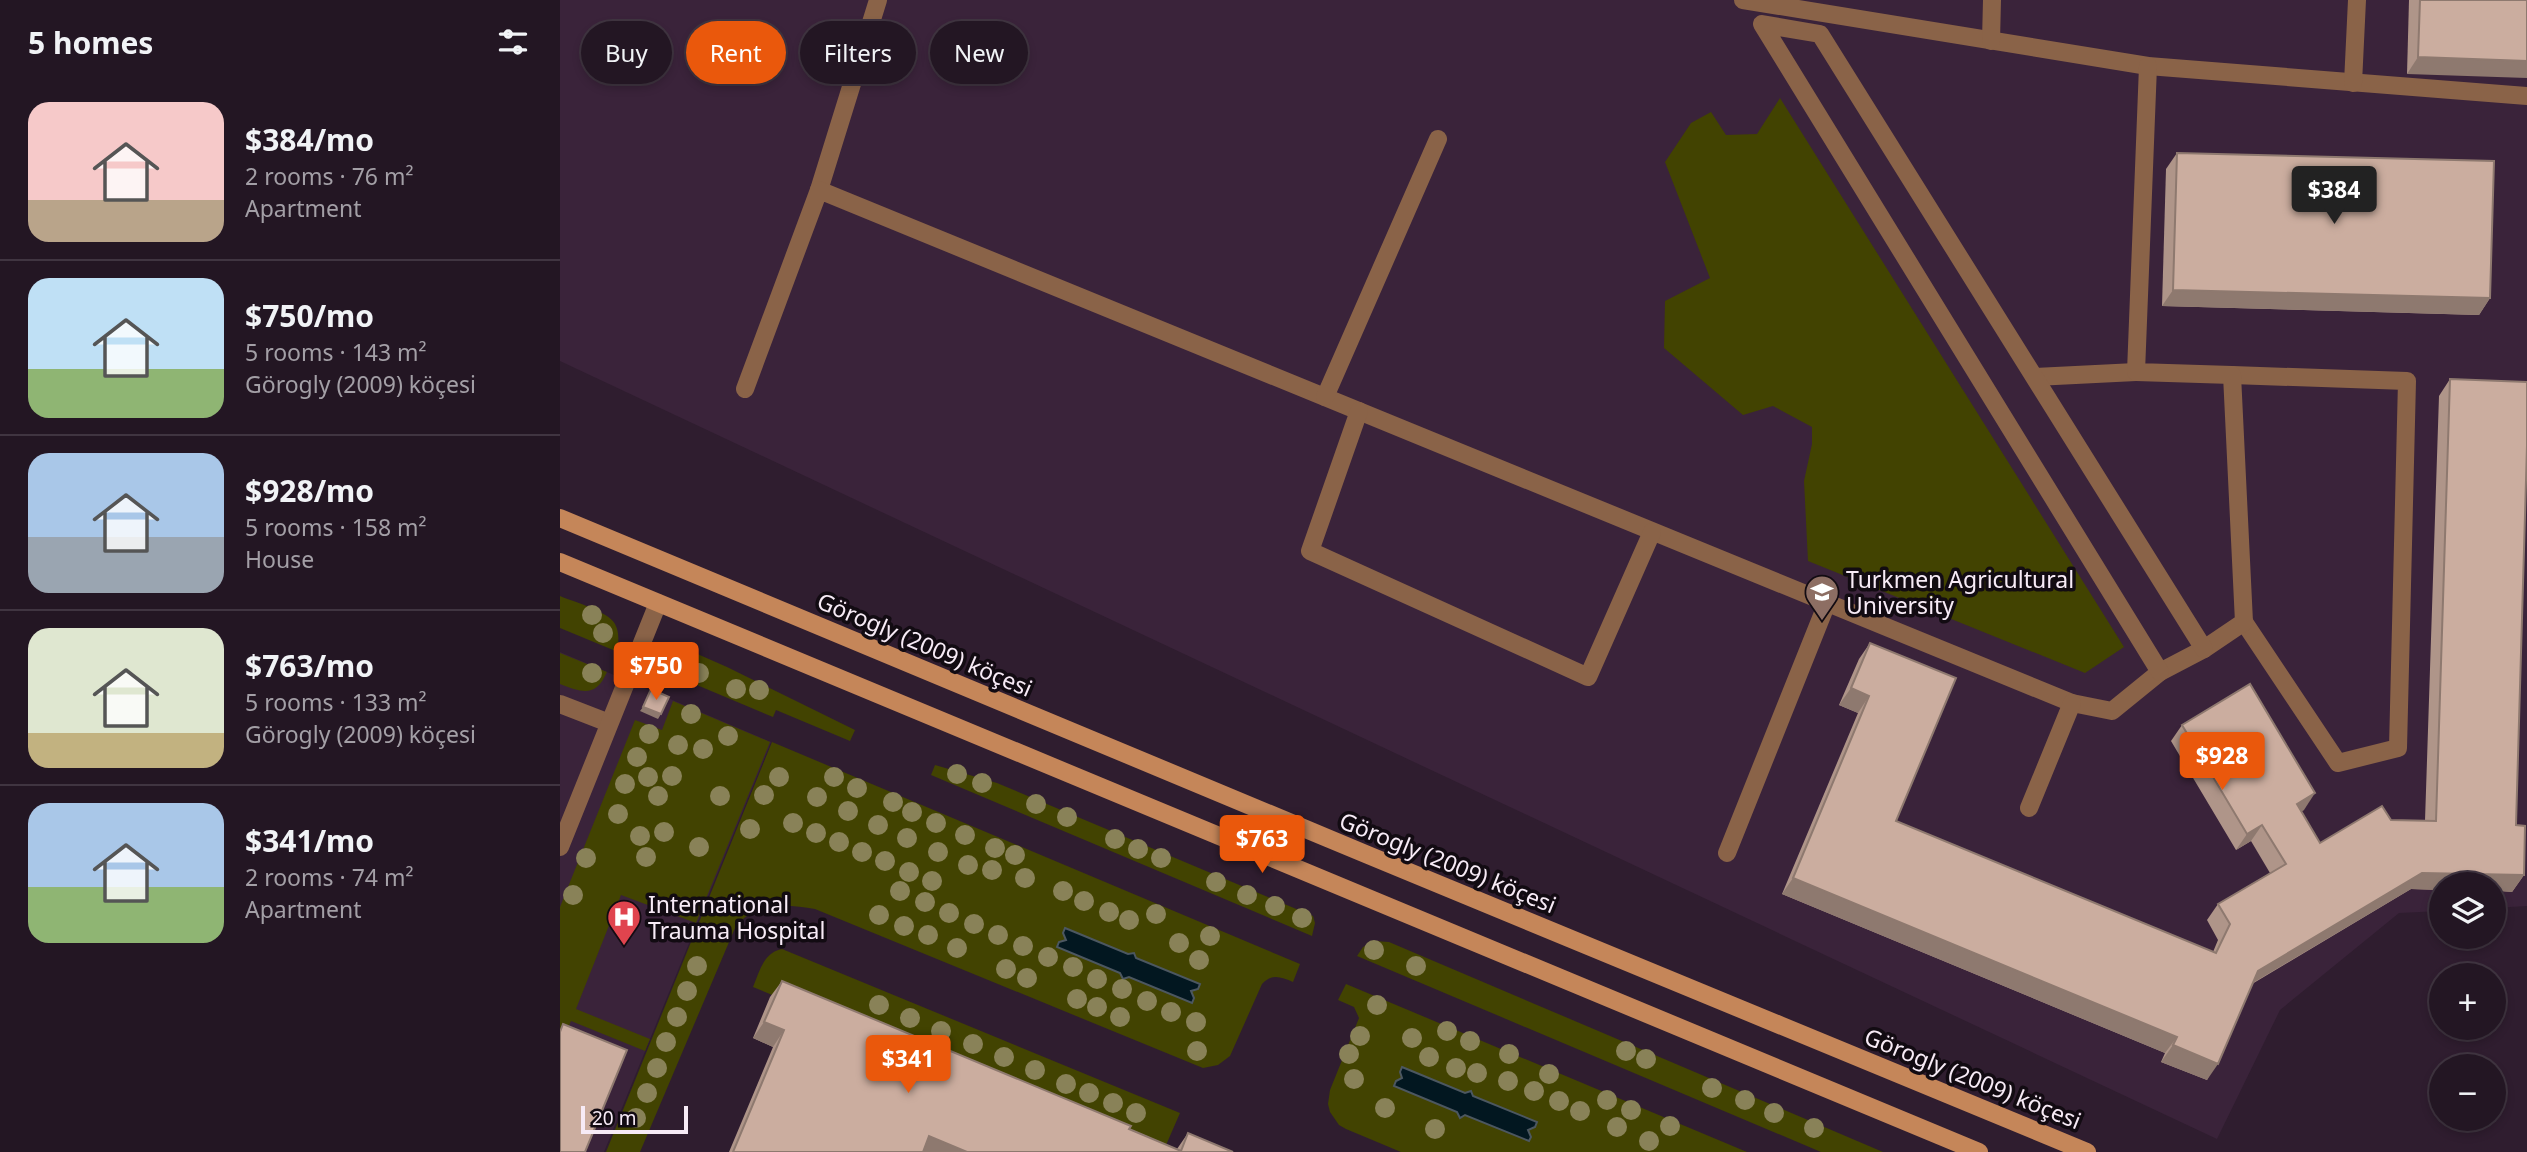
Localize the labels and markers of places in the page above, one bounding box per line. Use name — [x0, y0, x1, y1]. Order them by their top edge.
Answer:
pin: $384 — [2293, 166, 2375, 226]
place label: Turkmen Agricultural University — [1846, 563, 2074, 621]
school or university icon: Turkmen Agricultural University — [1803, 573, 1841, 622]
pin: $750 — [615, 642, 697, 702]
pin: $928 — [2181, 732, 2263, 792]
pin: $763 — [1221, 816, 1303, 875]
place label: International Trauma Hospital — [648, 888, 825, 946]
hospital icon: International Trauma Hospital — [605, 898, 643, 947]
pin: $341 — [867, 1036, 949, 1095]

